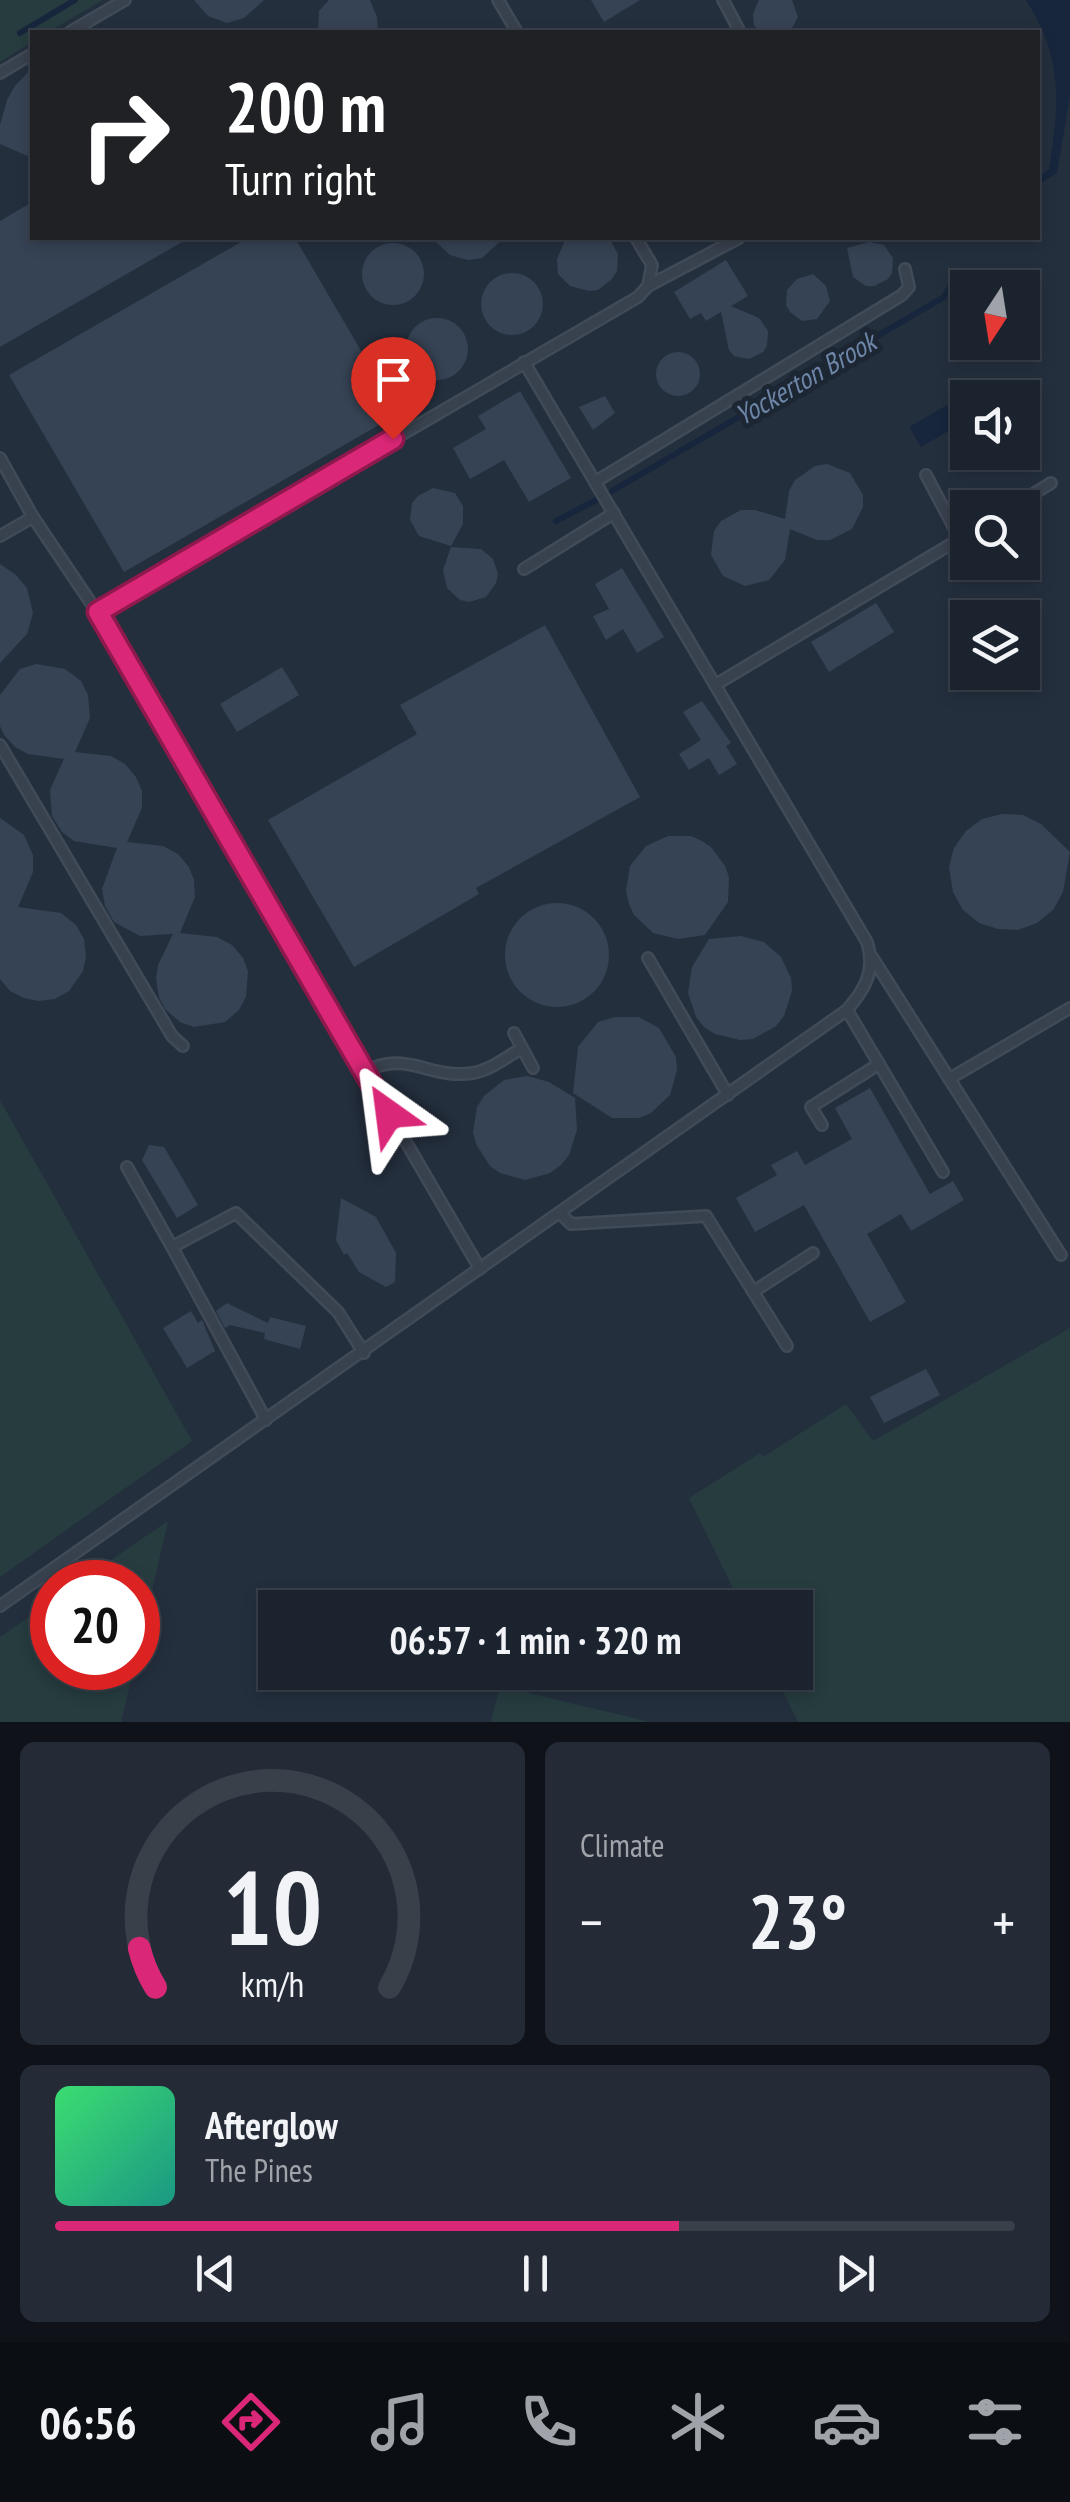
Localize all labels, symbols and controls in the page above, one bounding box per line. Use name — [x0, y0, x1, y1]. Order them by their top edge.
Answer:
text: 200 m — [225, 61, 386, 151]
icon: right — [60, 70, 190, 200]
text: Turn right — [225, 149, 376, 207]
north arrow — [950, 270, 1040, 360]
map controls — [950, 270, 1040, 690]
water label: Yockerton Brook — [728, 321, 885, 433]
pin — [351, 337, 436, 440]
icon: arrive — [366, 352, 421, 407]
button: sound — [950, 380, 1040, 470]
button: search — [950, 490, 1040, 580]
button: layers — [950, 600, 1040, 690]
position arrow — [337, 1062, 441, 1166]
speed limit sign: 20 — [30, 1560, 160, 1690]
text: 06:57 · 1 min · 320 m — [389, 1615, 682, 1664]
text: Climate — [580, 1824, 664, 1866]
text: 10 — [223, 1839, 322, 1974]
text: 23° — [748, 1873, 847, 1970]
text: − — [580, 1886, 603, 1957]
text: + — [992, 1886, 1015, 1957]
text: km/h — [241, 1961, 304, 2007]
text: Afterglow — [205, 2100, 338, 2149]
text: The Pines — [205, 2149, 313, 2191]
icon: previous — [188, 2246, 243, 2301]
icon: pause — [508, 2246, 563, 2301]
icon: next — [828, 2246, 883, 2301]
icon: directions — [216, 2387, 286, 2457]
icon: music — [365, 2387, 435, 2457]
icon: phone — [514, 2387, 584, 2457]
icon: climate — [663, 2387, 733, 2457]
icon: car — [812, 2387, 882, 2457]
icon: filters — [960, 2387, 1030, 2457]
text: 06:56 — [39, 2393, 137, 2451]

